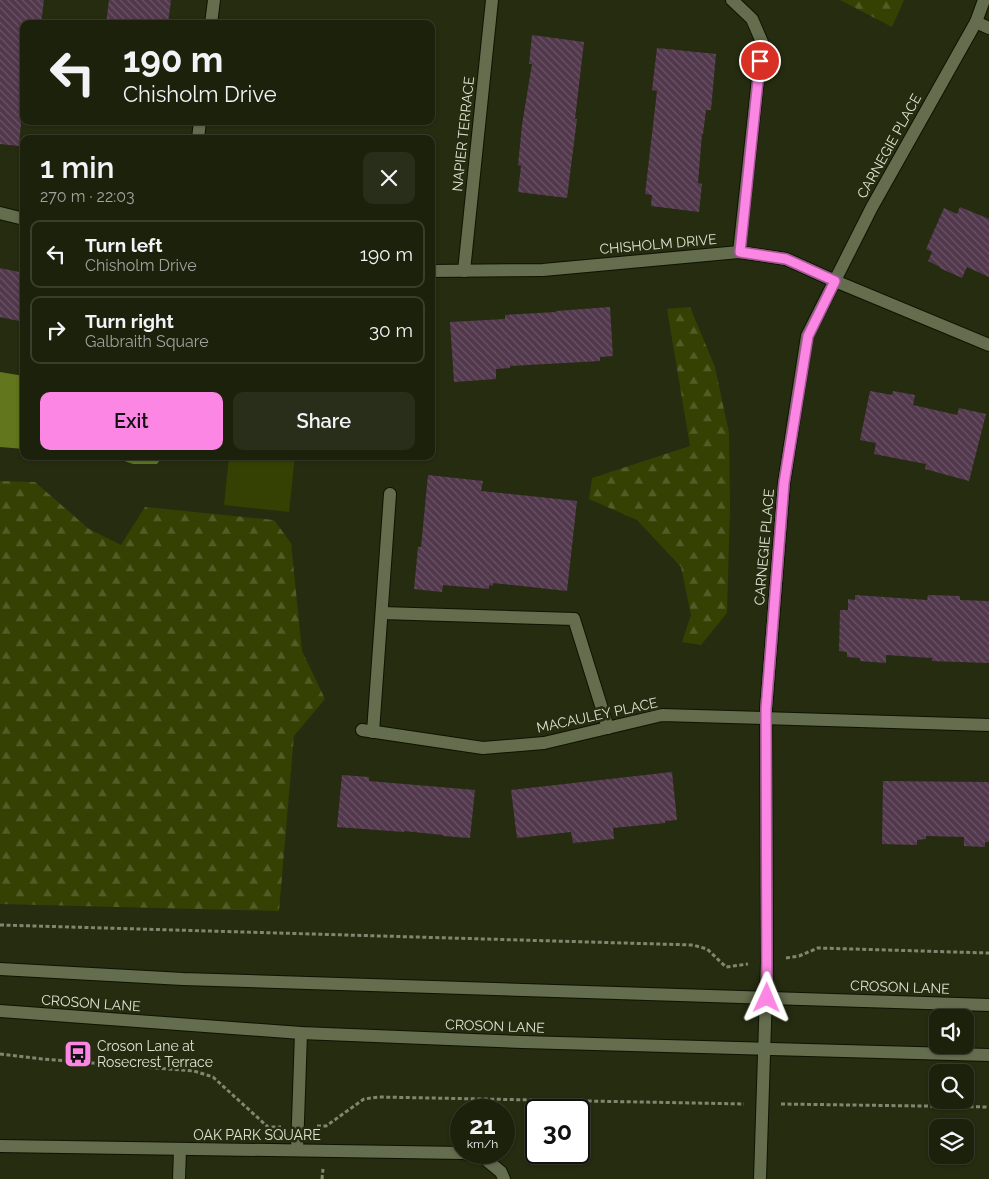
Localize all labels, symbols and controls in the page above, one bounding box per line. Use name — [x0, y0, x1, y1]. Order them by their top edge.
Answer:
text: 190 m — [123, 39, 223, 80]
icon: left — [40, 40, 105, 105]
pin — [739, 40, 781, 82]
icon: arrive — [746, 47, 774, 75]
street label: NAPIER TERRACE — [449, 76, 477, 192]
text: Chisholm Drive — [123, 81, 277, 107]
street label: CARNEGIE PLACE — [854, 91, 924, 201]
text: 1 min — [40, 150, 115, 185]
button: close — [363, 152, 415, 204]
text: 270 m · 22:03 — [40, 187, 135, 206]
street label: CHISHOLM DRIVE — [599, 231, 717, 257]
text: Turn left — [85, 234, 162, 256]
icon: left — [42, 240, 70, 268]
text: 190 m — [360, 243, 413, 265]
text: Chisholm Drive — [85, 256, 197, 275]
text: Turn right — [85, 310, 174, 332]
icon: right — [42, 316, 70, 344]
text: 30 m — [369, 319, 413, 341]
text: Galbraith Square — [85, 332, 209, 351]
button: Exit — [40, 392, 223, 450]
button: Share — [233, 392, 415, 450]
street label: CARNEGIE PLACE — [751, 488, 777, 606]
street label: MACAULEY PLACE — [535, 694, 659, 736]
position arrow — [740, 971, 792, 1023]
street label: CROSON LANE — [850, 977, 950, 997]
street label: CROSON LANE — [41, 992, 141, 1014]
map controls — [929, 1009, 974, 1164]
button: sound — [929, 1009, 974, 1054]
street label: CROSON LANE — [445, 1016, 545, 1036]
place label: Croson Lane at Rosecrest Terrace — [97, 1038, 213, 1070]
bus stop icon: Croson Lane at Rosecrest Terrace — [63, 1039, 93, 1069]
button: search — [929, 1064, 974, 1109]
speed limit sign: 30 — [525, 1099, 590, 1164]
text: 21 — [469, 1110, 496, 1140]
button: layers — [929, 1119, 974, 1164]
street label: OAK PARK SQUARE — [193, 1127, 321, 1143]
text: km/h — [467, 1137, 498, 1151]

